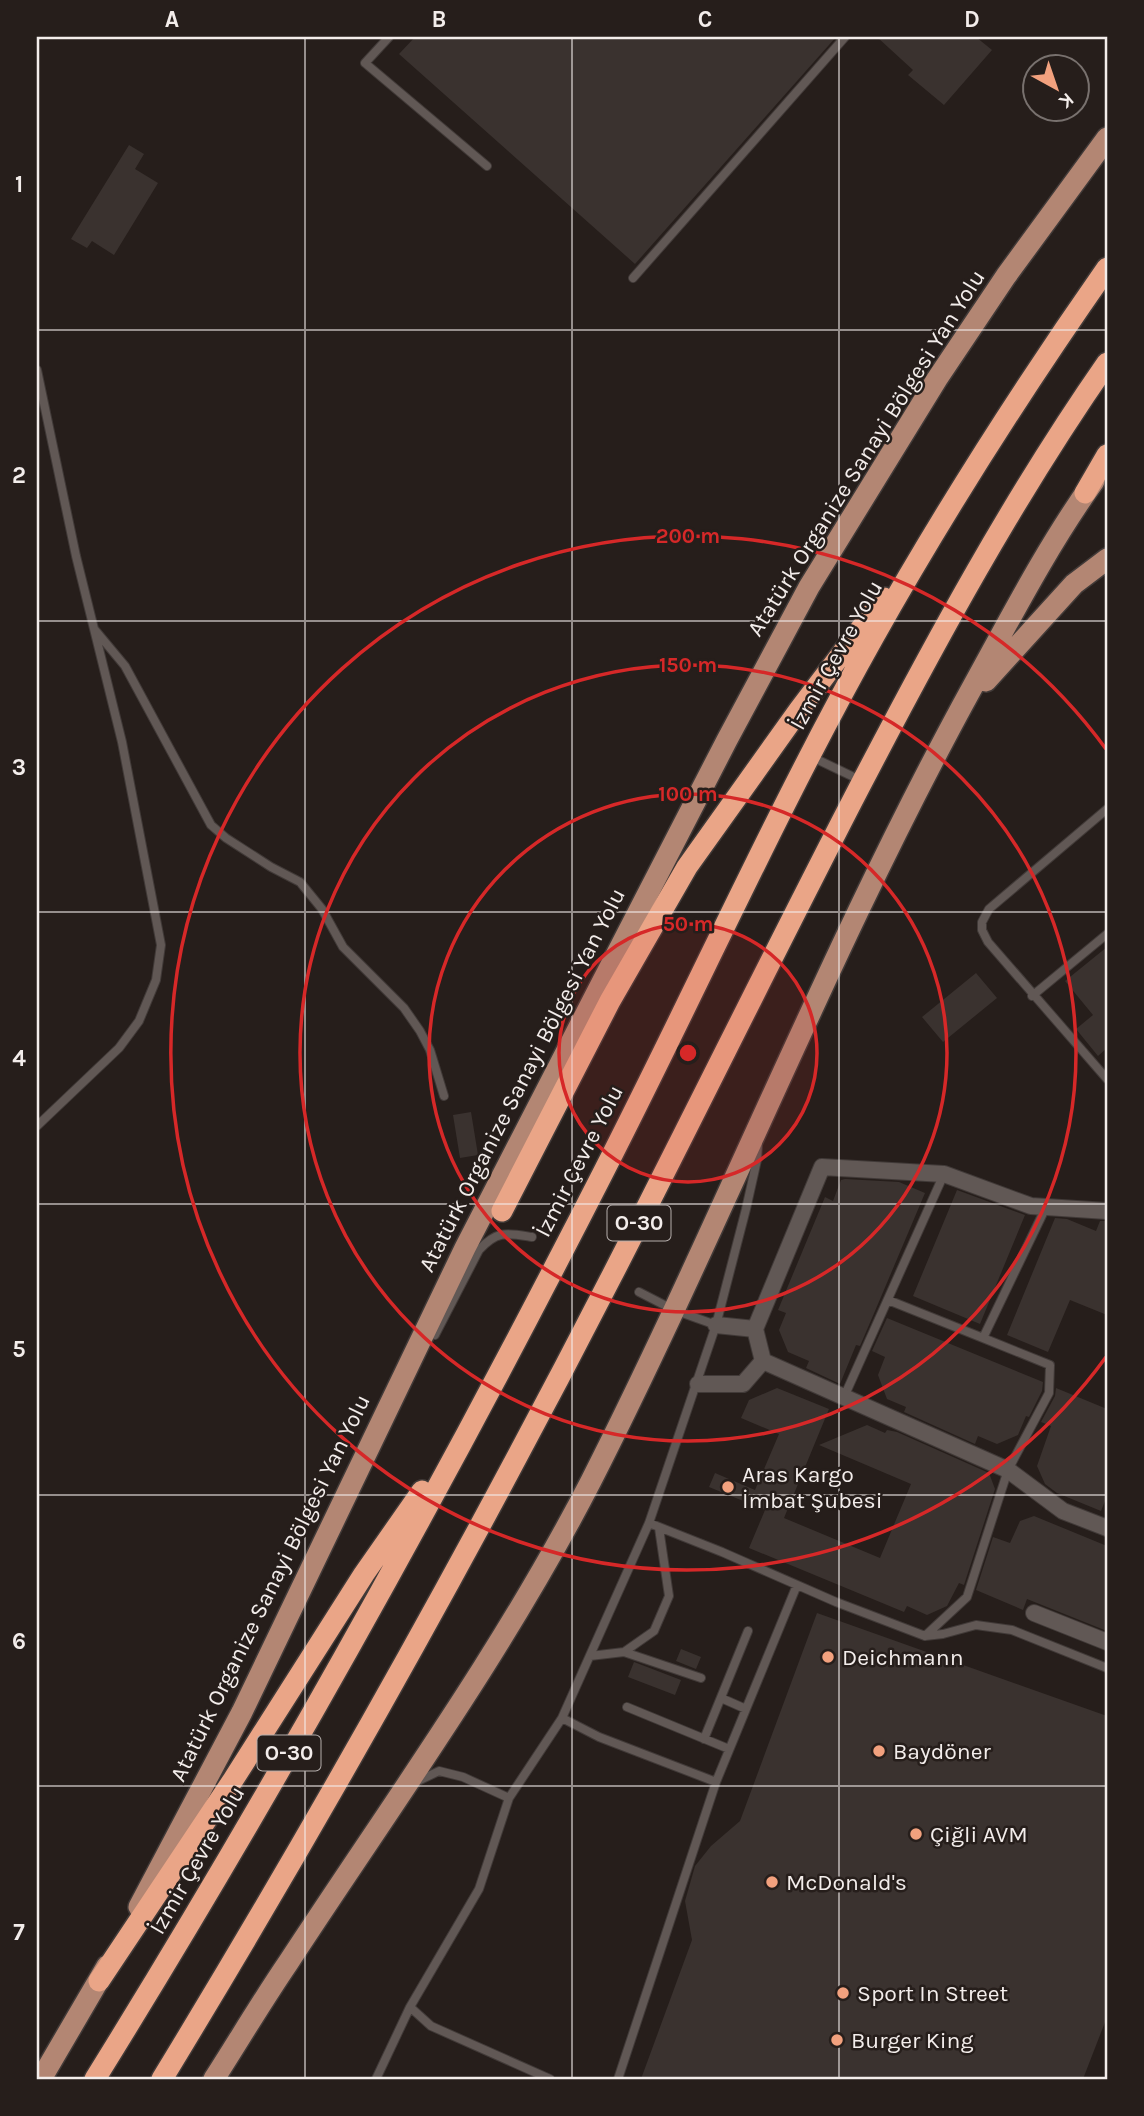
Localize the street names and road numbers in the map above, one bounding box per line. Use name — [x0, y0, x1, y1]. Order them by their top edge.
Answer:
street label: Atatürk Organize Sanayi Bölgesi Yan Yolu — [741, 265, 991, 641]
street label: İzmir Çevre Yolu — [784, 576, 888, 734]
street label: Atatürk Organize Sanayi Bölgesi Yan Yolu — [413, 884, 631, 1276]
street label: İzmir Çevre Yolu — [529, 1081, 629, 1241]
road number: O-30 — [608, 1206, 670, 1240]
street label: Atatürk Organize Sanayi Bölgesi Yan Yolu — [164, 1390, 376, 1786]
road number: O-30 — [258, 1736, 320, 1770]
street label: İzmir Çevre Yolu — [144, 1781, 250, 1939]

